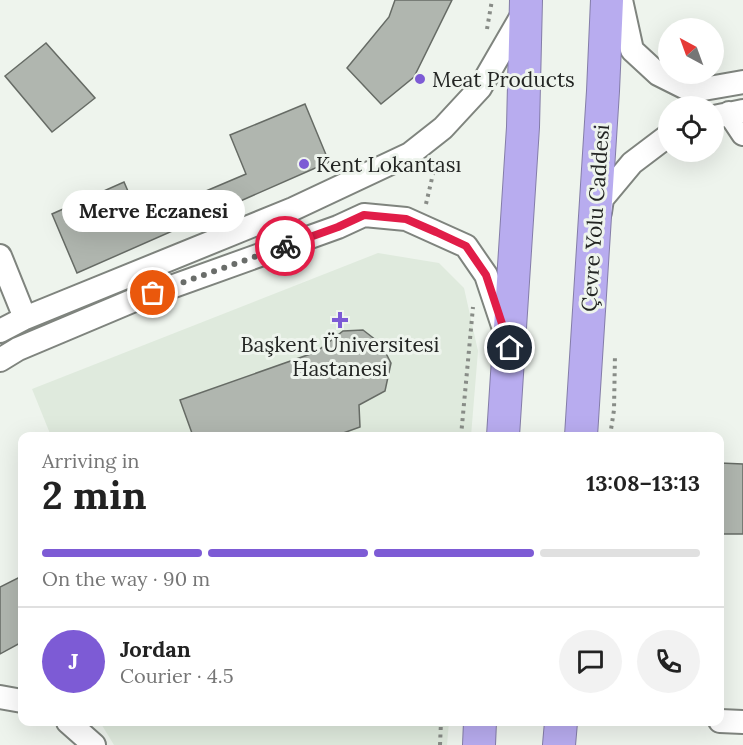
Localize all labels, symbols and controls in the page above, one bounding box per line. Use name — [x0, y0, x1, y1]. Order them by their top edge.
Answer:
north arrow — [658, 18, 724, 84]
map controls — [658, 18, 724, 162]
place label: Meat Products — [432, 66, 575, 93]
marker: Meat Products — [413, 72, 427, 86]
button: locate — [658, 96, 724, 162]
street label: Çevre Yolu Caddesi — [575, 123, 615, 313]
place label: Kent Lokantası — [316, 151, 461, 178]
marker: Kent Lokantası — [297, 157, 311, 171]
callout: Merve Eczanesi — [62, 191, 244, 233]
text: Merve Eczanesi — [79, 198, 228, 223]
courier — [255, 216, 315, 276]
icon: bike — [269, 230, 302, 263]
pin — [127, 267, 178, 318]
icon: bag — [136, 276, 169, 309]
marker: Başkent Üniversitesi Hastanesi — [331, 311, 349, 329]
pin — [484, 322, 535, 373]
place label: Başkent Üniversitesi Hastanesi — [241, 331, 440, 382]
icon: home — [493, 331, 526, 364]
text: Arriving in — [42, 448, 139, 473]
text: 13:08–13:13 — [586, 469, 700, 497]
text: 2 min — [42, 470, 147, 520]
text: On the way · 90 m — [42, 566, 210, 591]
button: chat — [559, 630, 622, 693]
button: phone — [637, 630, 700, 693]
text: Jordan — [120, 635, 191, 663]
text: J — [69, 647, 78, 675]
text: Courier · 4.5 — [120, 663, 234, 688]

